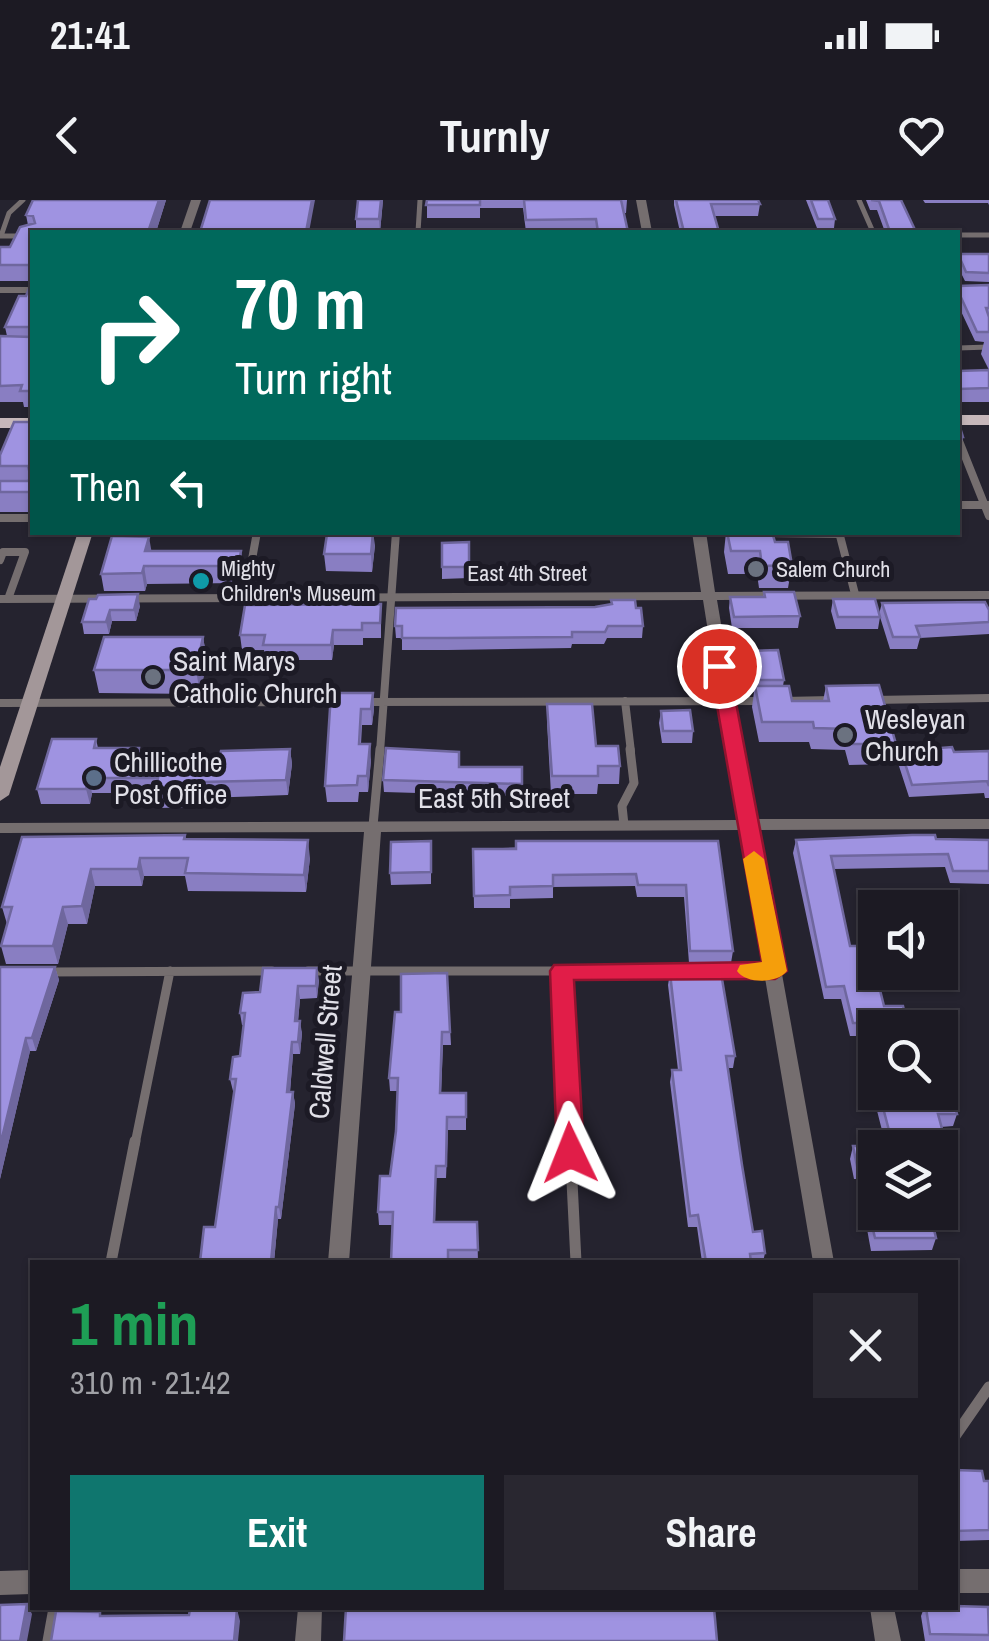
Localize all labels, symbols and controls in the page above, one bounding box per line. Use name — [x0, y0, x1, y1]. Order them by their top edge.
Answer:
text: 21:41 — [50, 10, 130, 61]
text: Turnly — [439, 105, 550, 166]
icon: back — [40, 108, 95, 163]
icon: heart — [894, 108, 949, 163]
text: 70 m — [235, 257, 366, 351]
icon: right — [70, 270, 200, 400]
text: Turn right — [235, 347, 392, 408]
icon: left — [161, 460, 216, 515]
text: Then — [70, 462, 141, 513]
place label: Mighty Children's Museum — [221, 553, 376, 608]
place label: Salem Church — [776, 554, 890, 584]
street label: East 4th Street — [467, 558, 587, 588]
marker: Salem Church — [745, 558, 767, 580]
marker: Mighty Children's Museum — [190, 570, 212, 592]
pin — [677, 624, 762, 709]
icon: arrive — [692, 639, 747, 694]
place label: Saint Marys Catholic Church — [173, 642, 338, 712]
marker: Saint Marys Catholic Church — [142, 666, 164, 688]
place label: Wesleyan Church — [865, 700, 965, 770]
marker: Wesleyan Church — [834, 724, 856, 746]
place label: Chillicothe Post Office — [114, 743, 227, 813]
marker: Chillicothe Post Office — [83, 767, 105, 789]
street label: East 5th Street — [418, 779, 570, 817]
map controls — [858, 890, 958, 1230]
button: sound — [858, 890, 958, 990]
street label: Caldwell Street — [299, 963, 351, 1121]
button: search — [858, 1010, 958, 1110]
position arrow — [518, 1101, 622, 1205]
button: layers — [858, 1130, 958, 1230]
text: 1 min — [70, 1283, 199, 1364]
button: close — [813, 1293, 918, 1398]
text: 310 m · 21:42 — [70, 1361, 230, 1404]
button: Exit — [70, 1475, 484, 1590]
button: Share — [504, 1475, 918, 1590]

